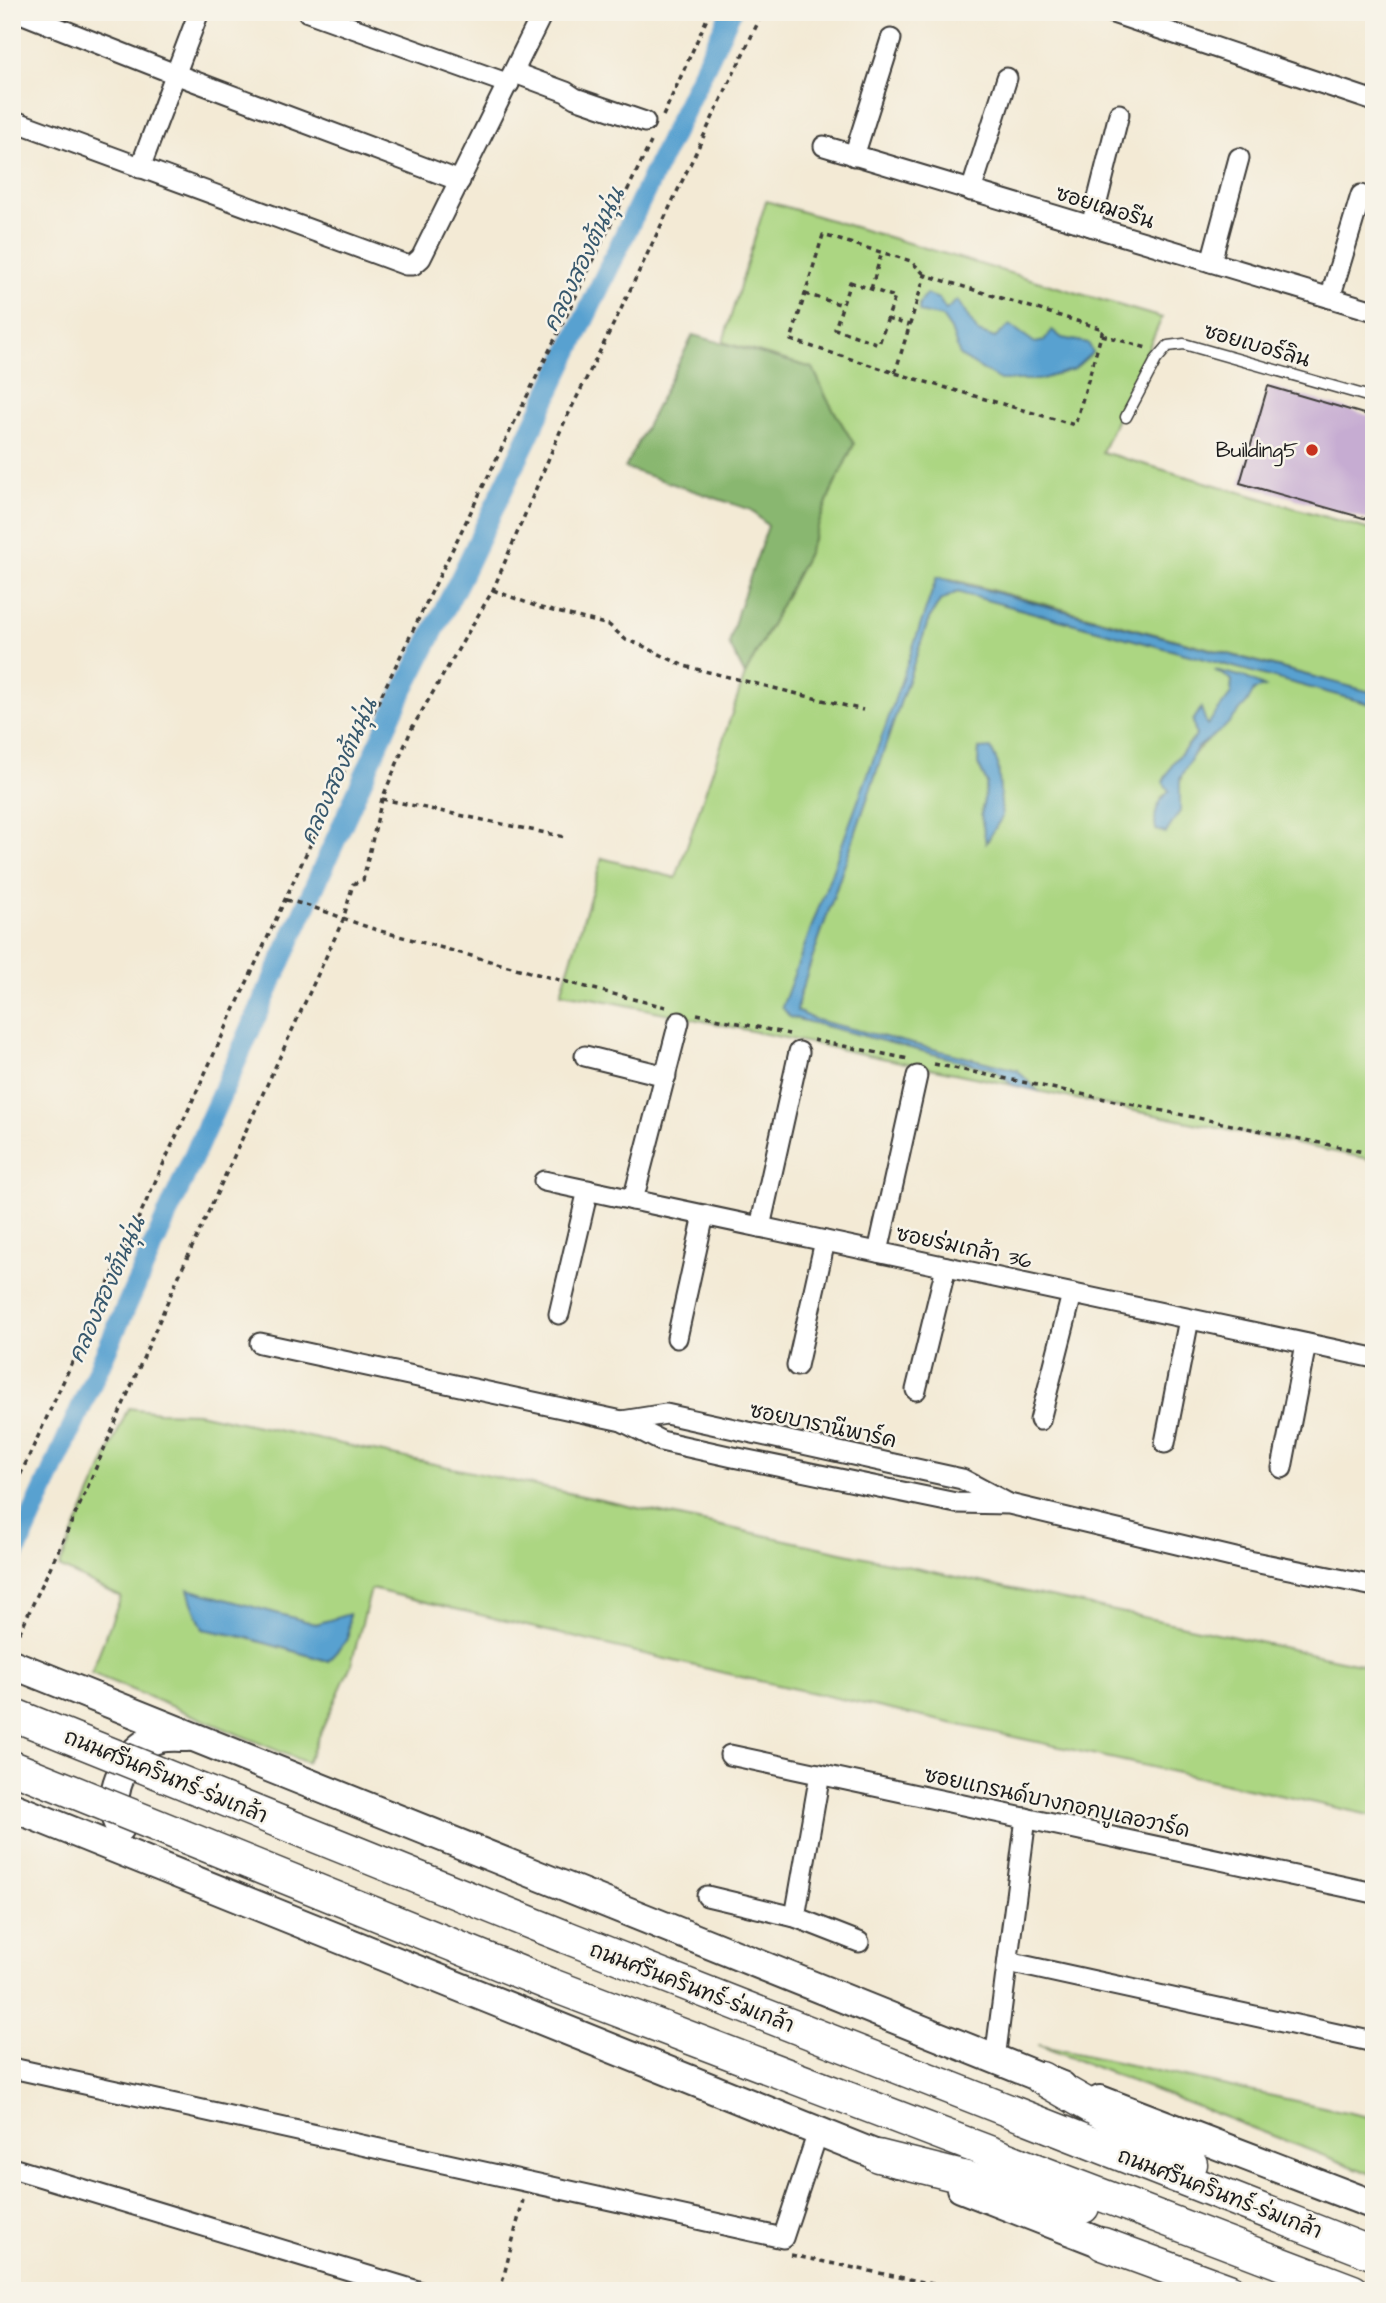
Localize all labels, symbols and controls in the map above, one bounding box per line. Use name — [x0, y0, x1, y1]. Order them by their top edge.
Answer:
street label: ซอยเฌอรีน — [1052, 179, 1158, 236]
water label: คลองสองต้นนุ่น — [535, 181, 633, 337]
street label: ซอยเบอร์ลิน — [1200, 316, 1313, 375]
place label: Building5 — [1216, 436, 1298, 467]
marker: Building5 — [1304, 442, 1320, 458]
water label: คลองสองต้นนุ่น — [292, 693, 386, 850]
water label: คลองสองต้นนุ่น — [60, 1211, 154, 1368]
street label: ซอยร่มเกล้า 36 — [893, 1219, 1035, 1276]
street label: ซอยบารานีพาร์ค — [747, 1396, 899, 1455]
street label: ถนนศรีนครินทร์-ร่มเกล้า — [60, 1722, 272, 1831]
street label: ซอยแกรนด์บางกอกบูเลอวาร์ด — [921, 1760, 1193, 1846]
street label: ถนนศรีนครินทร์-ร่มเกล้า — [585, 1935, 798, 2040]
street label: ถนนศรีนครินทร์-ร่มเกล้า — [1113, 2141, 1326, 2246]

